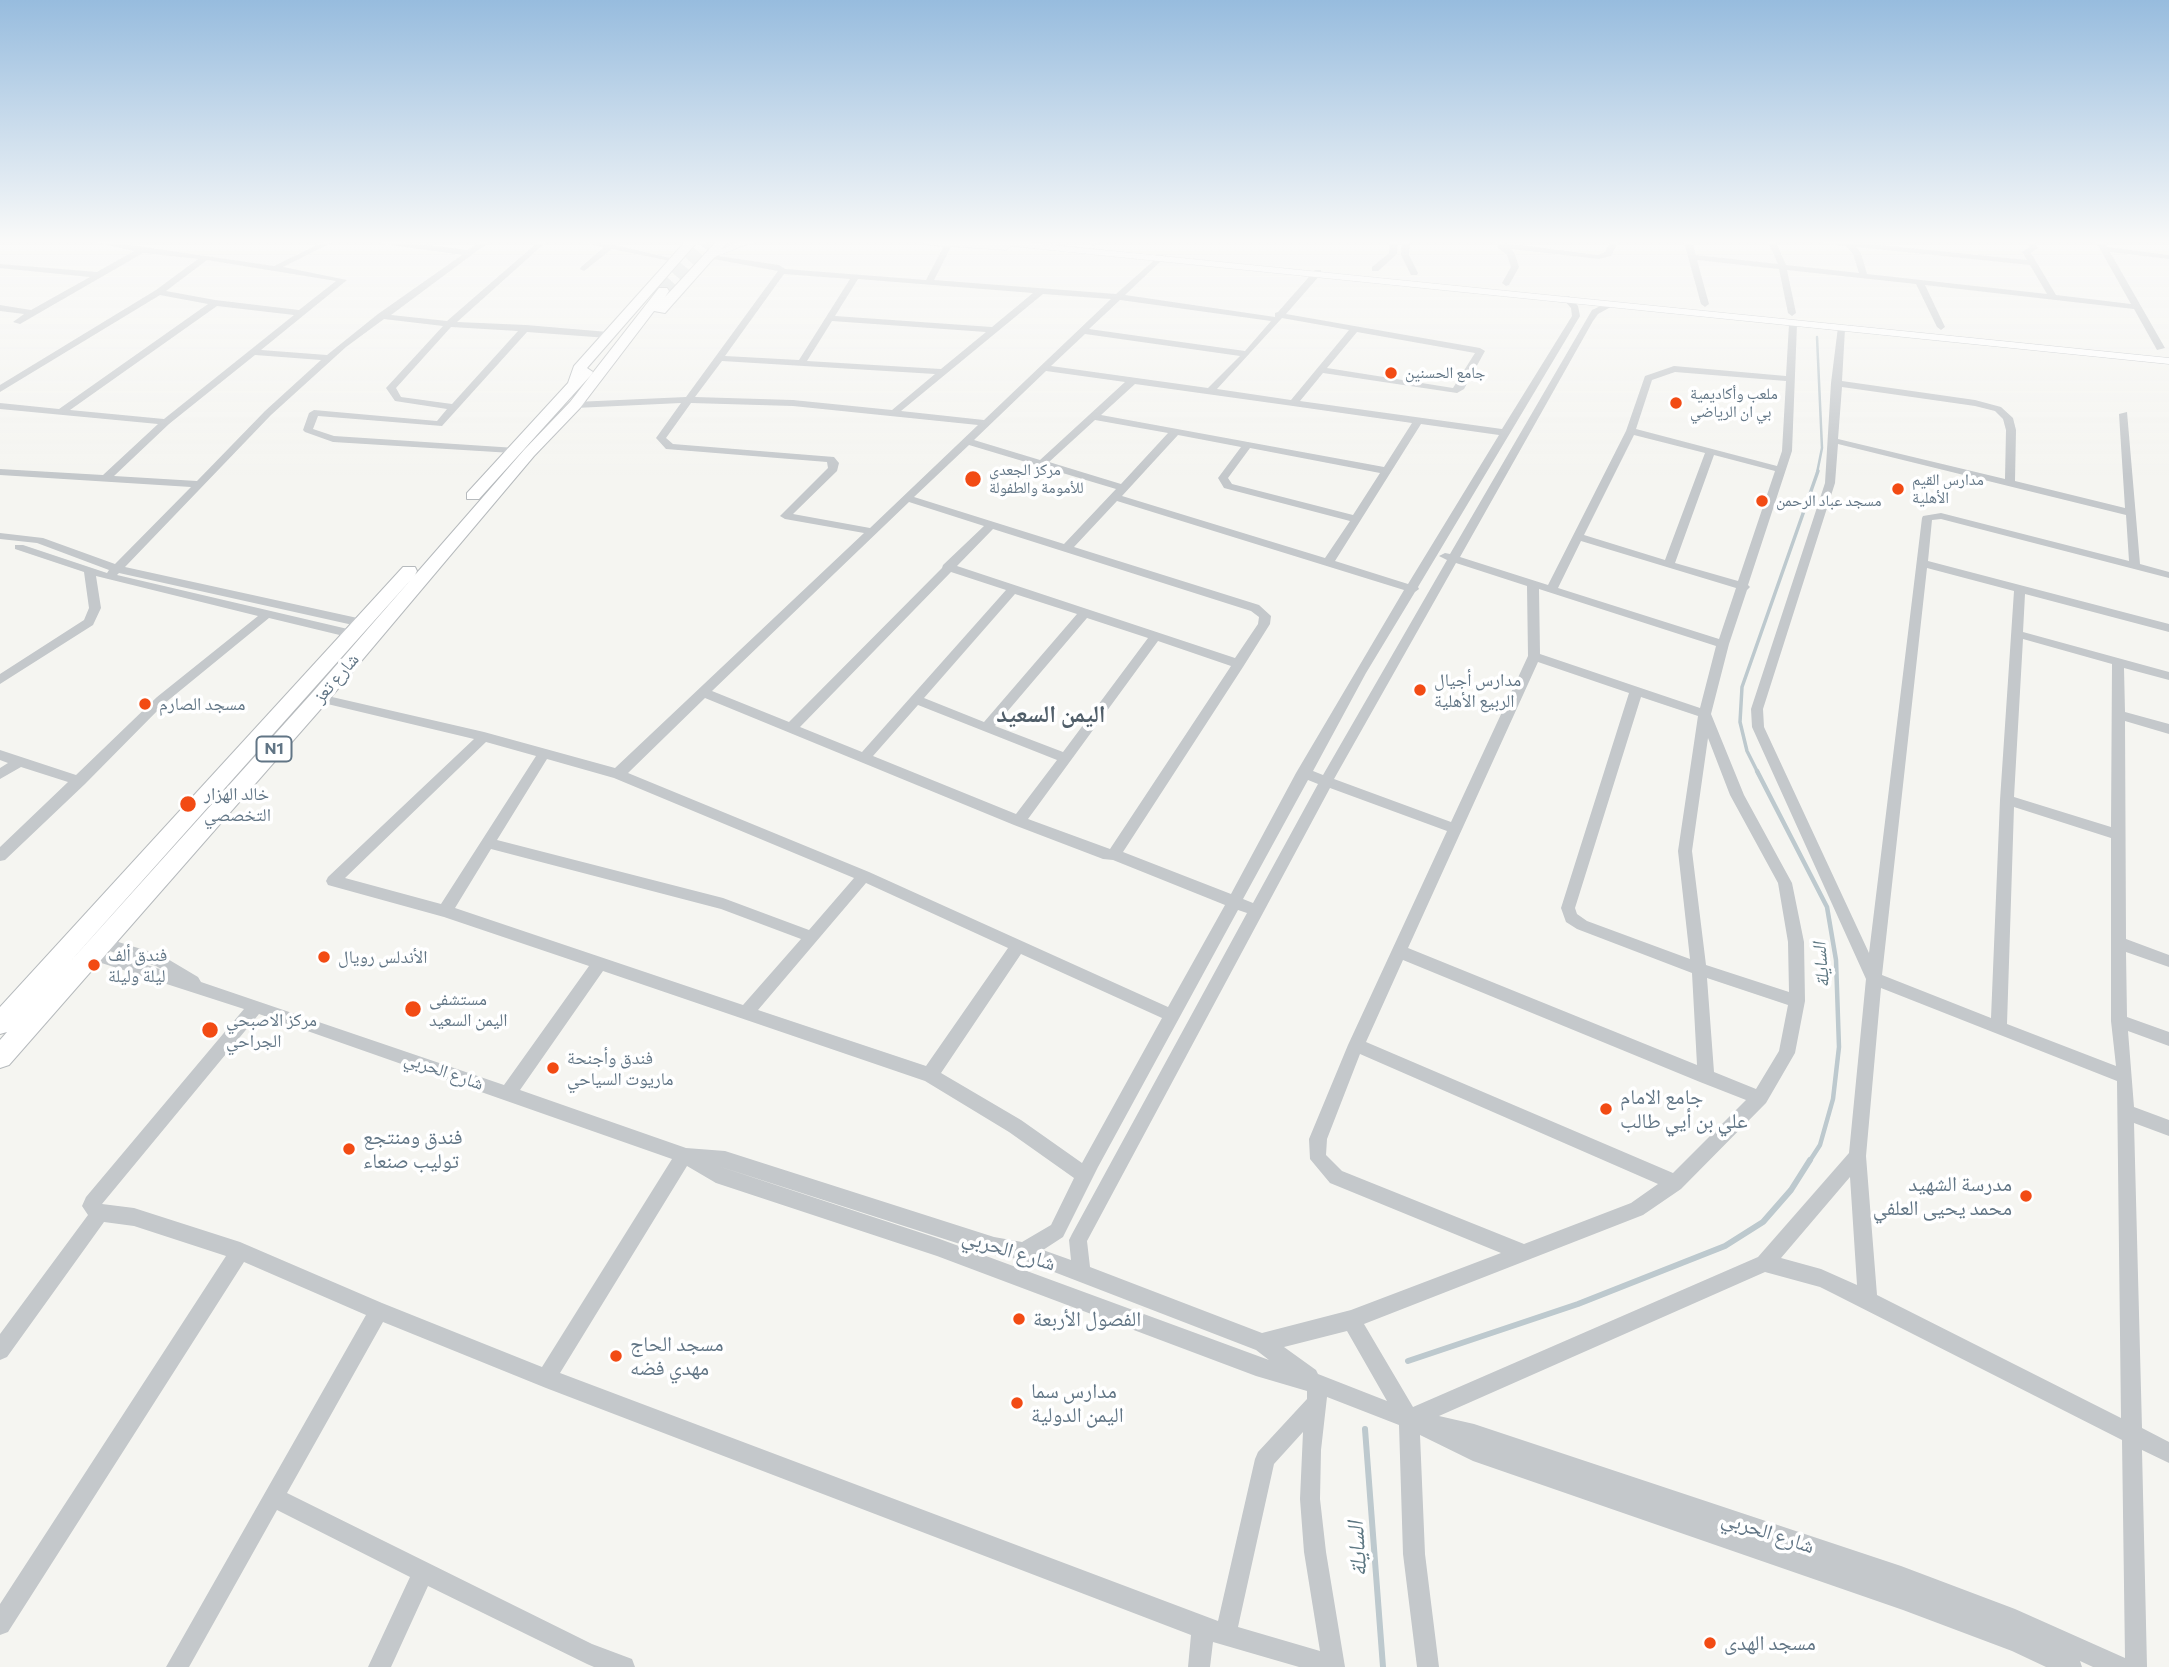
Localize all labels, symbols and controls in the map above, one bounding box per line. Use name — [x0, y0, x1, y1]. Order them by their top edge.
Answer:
place label: جامع الحسنين — [1405, 363, 1485, 383]
marker: جامع الحسنين — [1383, 365, 1399, 381]
place label: ملعب وأكاديمية بي ان الرياضي — [1690, 384, 1778, 422]
marker: ملعب وأكاديمية بي ان الرياضي — [1668, 395, 1684, 411]
place label: مركز الجعدي للأمومة والطفولة — [989, 460, 1084, 498]
marker: مركز الجعدي للأمومة والطفولة — [963, 469, 983, 489]
place label: مدارس القيم الأهلية — [1912, 470, 1984, 508]
marker: مدارس القيم الأهلية — [1890, 481, 1906, 497]
place label: مسجد عباد الرحمن — [1776, 491, 1882, 511]
marker: مسجد عباد الرحمن — [1754, 493, 1770, 509]
street label: شارع تعز — [309, 649, 363, 707]
place label: مدارس أجيال الربيع الأهلية — [1434, 669, 1521, 712]
marker: مدارس أجيال الربيع الأهلية — [1412, 682, 1428, 698]
place label: مسجد الصارم — [159, 693, 246, 715]
marker: مسجد الصارم — [137, 696, 153, 712]
district label: اليمن السعيد — [996, 700, 1106, 728]
road number: N1 — [256, 736, 292, 762]
place label: خالد الهزار التخصصي — [204, 783, 271, 826]
marker: خالد الهزار التخصصي — [178, 794, 198, 814]
water label: السايلة — [1808, 941, 1834, 989]
place label: فندق ألف ليلة وليلة — [108, 944, 167, 986]
place label: الأندلس رويال — [338, 946, 427, 968]
marker: الأندلس رويال — [316, 949, 332, 965]
marker: فندق ألف ليلة وليلة — [86, 957, 102, 973]
place label: مستشفى اليمن السعيد — [429, 988, 507, 1030]
marker: مستشفى اليمن السعيد — [403, 999, 423, 1019]
place label: مركز الاصبحي الجراحي — [226, 1009, 317, 1052]
marker: مركز الاصبحي الجراحي — [200, 1020, 220, 1040]
street label: شارع الحربي — [402, 1047, 486, 1095]
place label: فندق وأجنحة ماريوت السياحي — [567, 1047, 674, 1090]
marker: فندق وأجنحة ماريوت السياحي — [545, 1060, 561, 1076]
place label: جامع الامام علي بن أيي طالب — [1620, 1084, 1748, 1134]
marker: جامع الامام علي بن أيي طالب — [1598, 1101, 1614, 1117]
place label: فندق ومنتجع توليب صنعاء — [363, 1124, 463, 1174]
marker: فندق ومنتجع توليب صنعاء — [341, 1141, 357, 1157]
place label: مدرسة الشهيد محمد يحيى العلفي — [1873, 1171, 2012, 1221]
marker: مدرسة الشهيد محمد يحيى العلفي — [2018, 1188, 2034, 1204]
street label: شارع الحربي — [959, 1224, 1059, 1276]
place label: الفصول الأربعة — [1033, 1306, 1141, 1332]
marker: الفصول الأربعة — [1011, 1311, 1027, 1327]
place label: مسجد الحاج مهدي فضه — [630, 1331, 724, 1381]
marker: مسجد الحاج مهدي فضه — [608, 1348, 624, 1364]
place label: مدارس سما اليمن الدولية — [1031, 1378, 1124, 1428]
marker: مدارس سما اليمن الدولية — [1009, 1395, 1025, 1411]
street label: شارع الحربي — [1718, 1505, 1818, 1559]
water label: السايلة — [1341, 1520, 1373, 1578]
place label: مسجد الهدى — [1724, 1630, 1816, 1656]
marker: مسجد الهدى — [1702, 1635, 1718, 1651]

